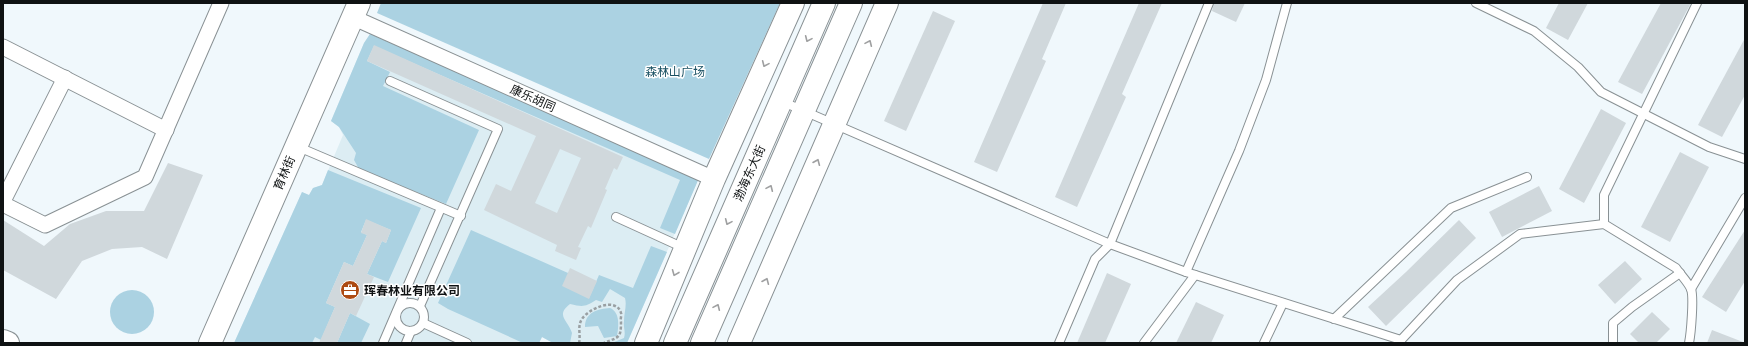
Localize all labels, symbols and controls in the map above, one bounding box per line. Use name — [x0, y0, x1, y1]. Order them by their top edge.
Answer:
one-way arrow — [805, 35, 813, 42]
one-way arrow — [865, 40, 873, 47]
one-way arrow — [762, 60, 770, 67]
park label: 森林山广场 — [645, 62, 705, 81]
street label: 康乐胡同 — [507, 80, 559, 116]
street label: 渤海东大街 — [728, 142, 770, 204]
street label: 育林街 — [268, 153, 300, 193]
one-way arrow — [812, 159, 820, 167]
one-way arrow — [765, 185, 773, 192]
one-way arrow — [725, 217, 733, 225]
one-way arrow — [671, 270, 679, 277]
one-way arrow — [761, 278, 769, 285]
office icon: 珲春林业有限公司 — [339, 279, 361, 301]
place label: 珲春林业有限公司 — [364, 281, 460, 300]
one-way arrow — [713, 304, 721, 311]

